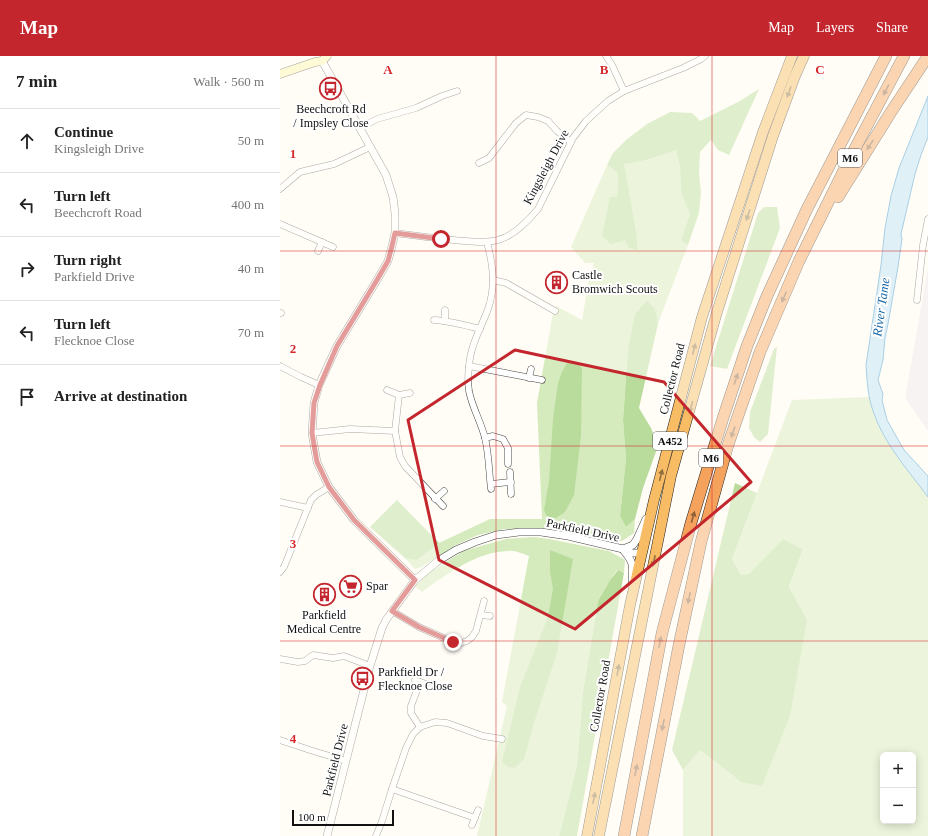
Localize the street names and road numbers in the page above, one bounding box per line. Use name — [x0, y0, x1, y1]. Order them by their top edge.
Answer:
street label: Kingsleigh Drive — [520, 127, 572, 207]
road number: M6 — [838, 149, 862, 167]
street label: Collector Road — [656, 342, 688, 416]
road number: A452 — [653, 432, 687, 450]
road number: M6 — [699, 449, 723, 467]
street label: Parkfield Drive — [545, 515, 621, 545]
street label: Collector Road — [587, 659, 613, 733]
street label: Parkfield Drive — [319, 722, 351, 798]

